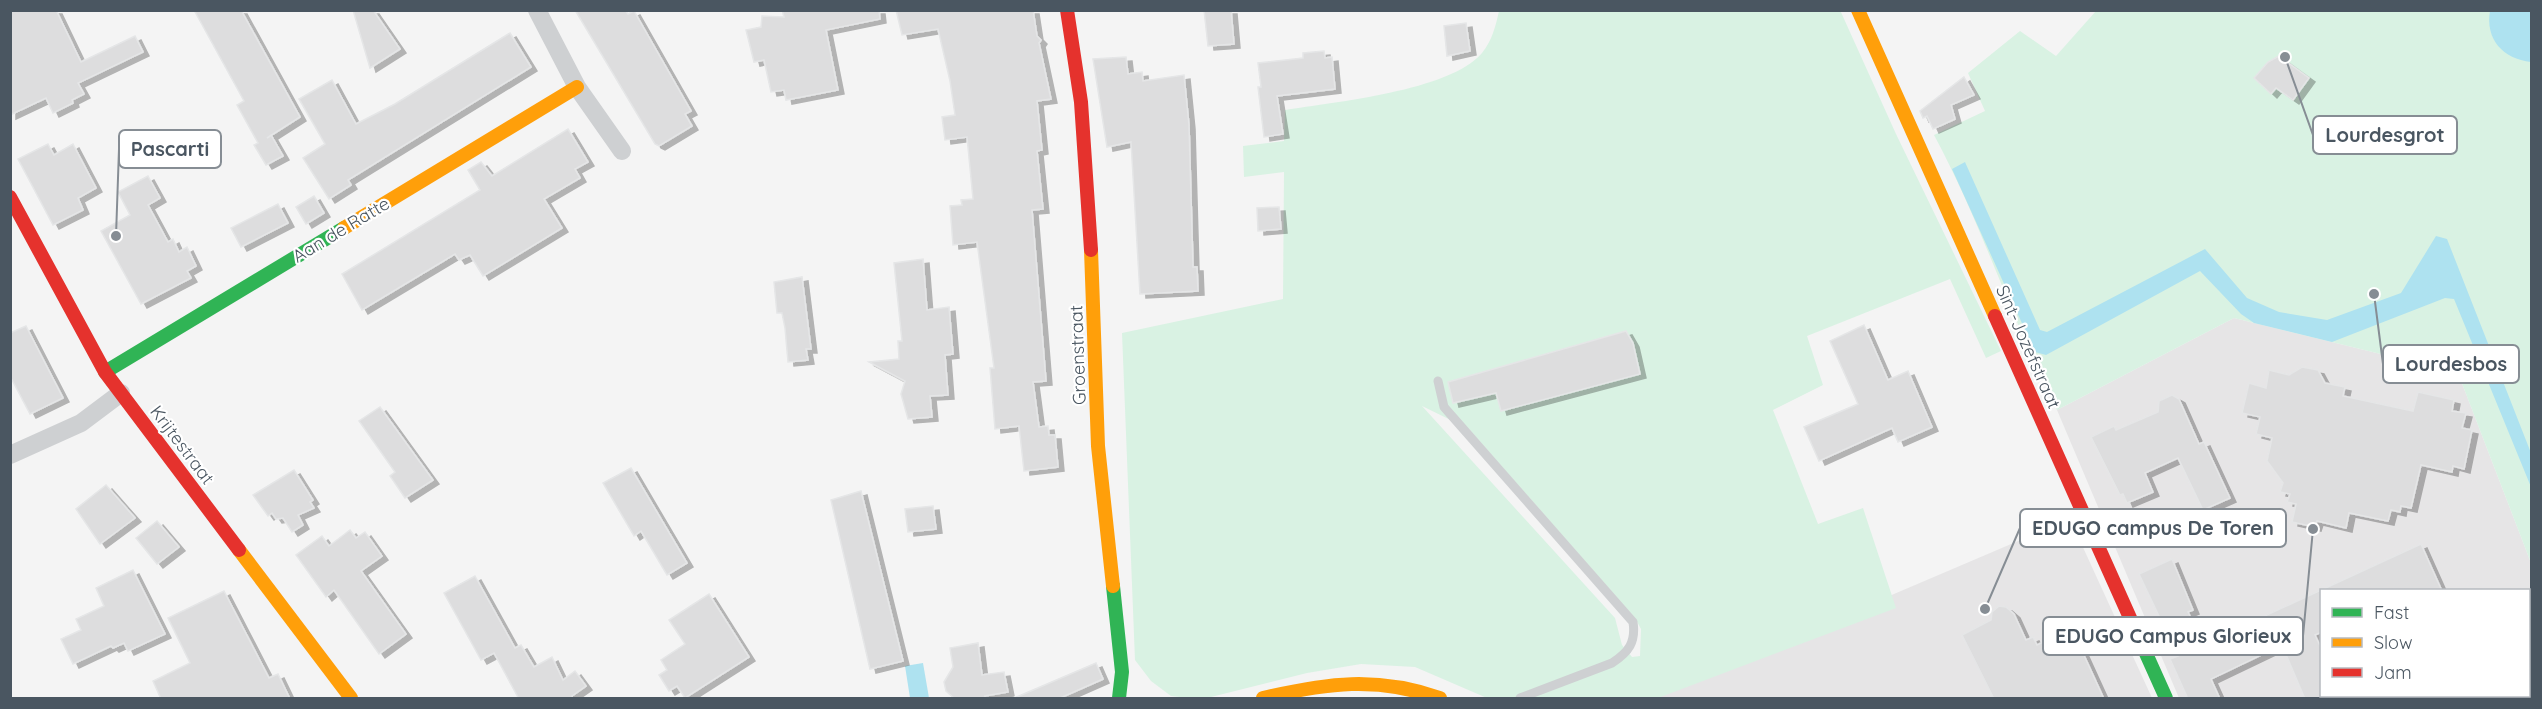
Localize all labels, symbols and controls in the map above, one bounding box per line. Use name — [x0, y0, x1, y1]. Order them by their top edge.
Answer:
callout: Lourdesgrot — [2313, 116, 2457, 154]
text: Lourdesgrot — [2325, 122, 2445, 147]
callout: Pascarti — [119, 130, 221, 168]
text: Pascarti — [131, 136, 209, 161]
street label: Aan de Ratte — [288, 191, 394, 268]
street label: Sint-Jozefstraat — [1991, 281, 2066, 412]
street label: Groenstraat — [1064, 305, 1091, 405]
callout: Lourdesbos — [2383, 345, 2519, 383]
text: Lourdesbos — [2395, 351, 2507, 376]
street label: Krijtestraat — [145, 401, 220, 489]
callout: EDUGO campus De Toren — [2020, 509, 2286, 547]
text: EDUGO campus De Toren — [2032, 515, 2274, 540]
legend — [2320, 589, 2530, 697]
text: Fast — [2374, 601, 2409, 624]
callout: EDUGO Campus Glorieux — [2043, 617, 2303, 655]
text: EDUGO Campus Glorieux — [2055, 623, 2291, 648]
text: Slow — [2374, 631, 2412, 654]
text: Jam — [2374, 661, 2412, 684]

